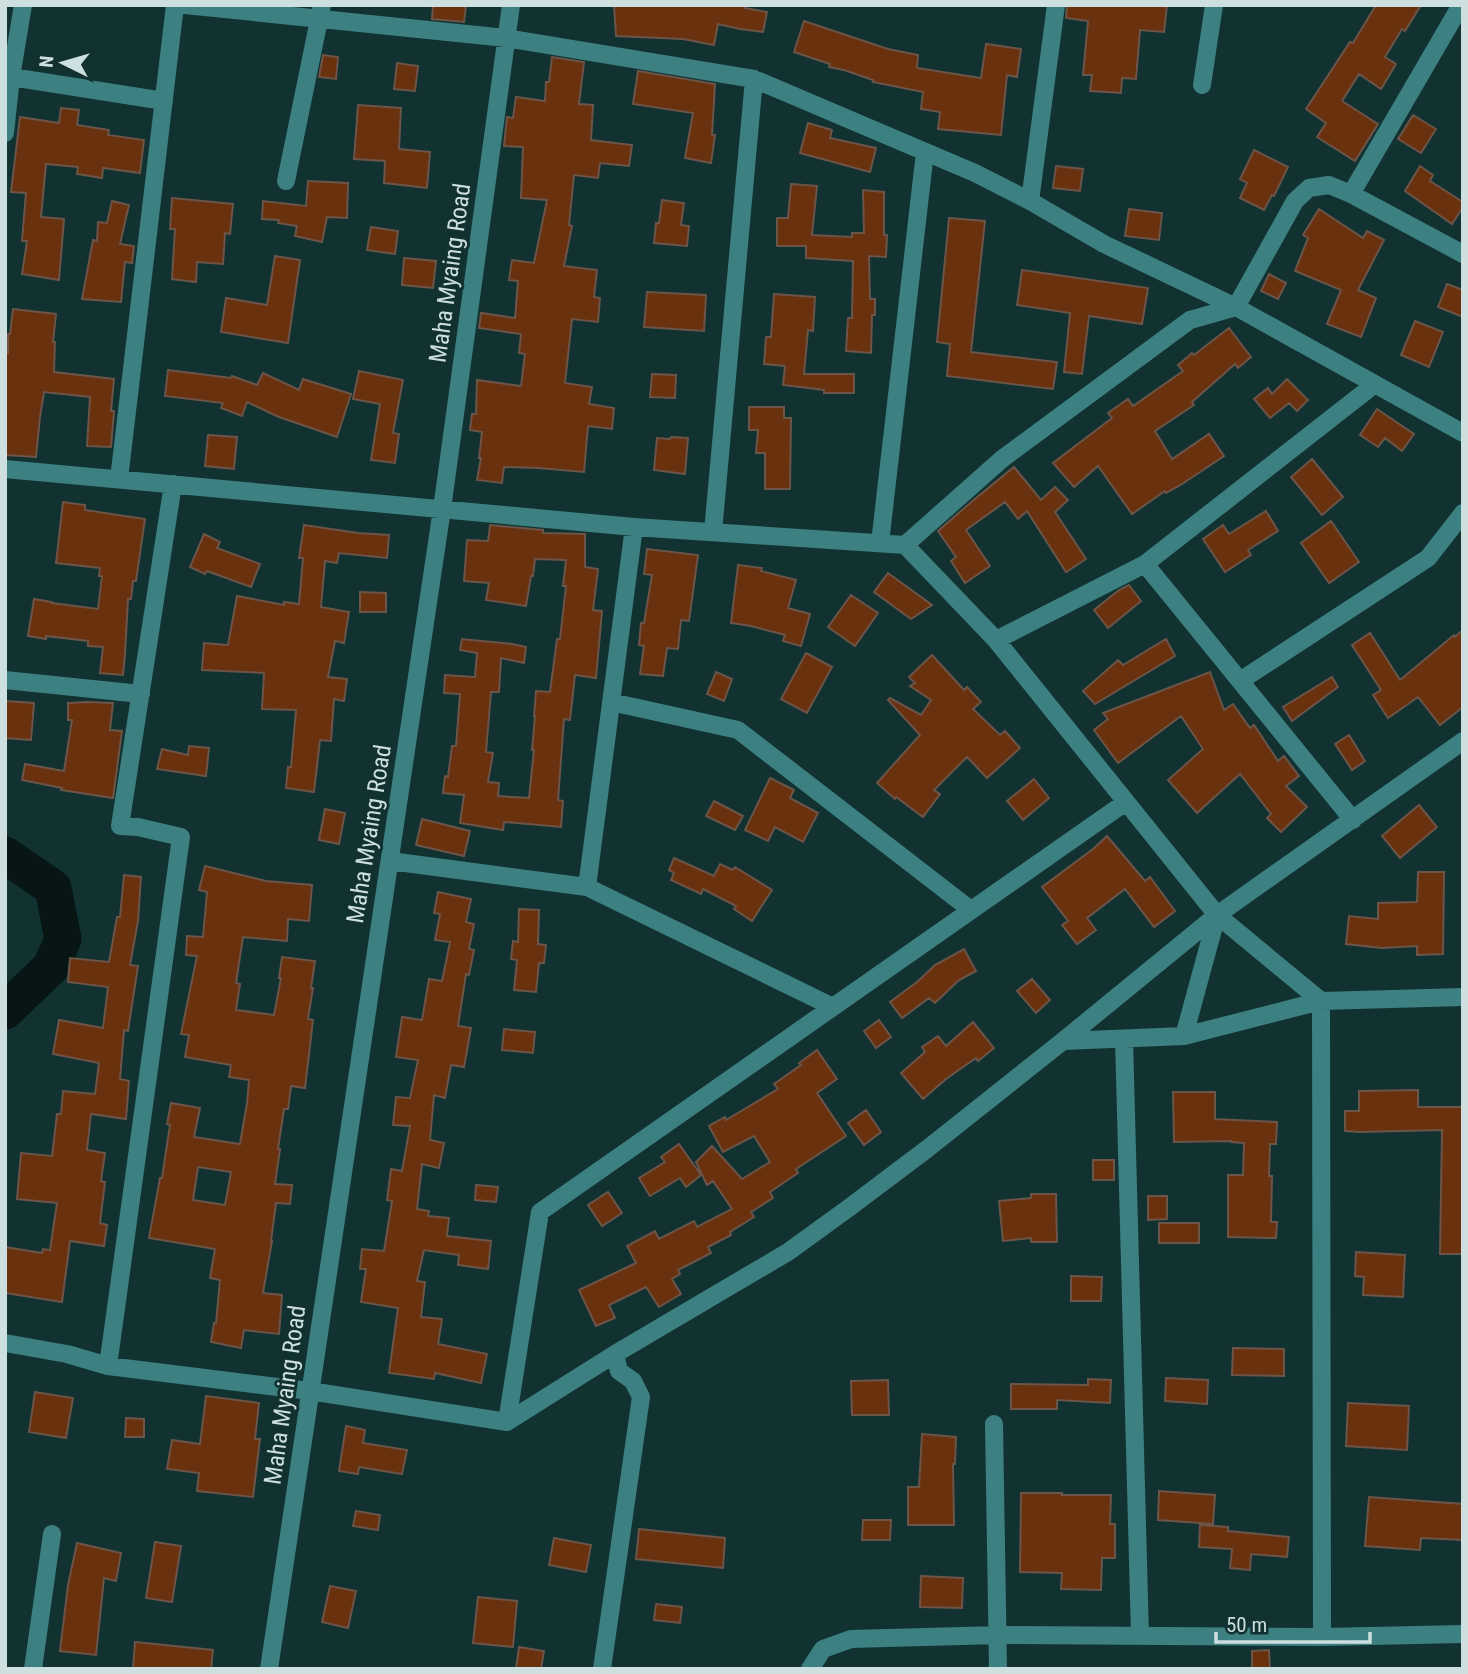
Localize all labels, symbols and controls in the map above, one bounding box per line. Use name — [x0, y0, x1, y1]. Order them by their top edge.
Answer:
north arrow — [28, 28, 98, 98]
text: N — [35, 55, 59, 68]
street label: Maha Myaing Road — [424, 182, 476, 364]
street label: Maha Myaing Road — [341, 743, 397, 925]
street label: Maha Myaing Road — [259, 1304, 311, 1486]
scale bar — [1216, 1600, 1370, 1644]
text: 50 m — [1226, 1613, 1267, 1637]

